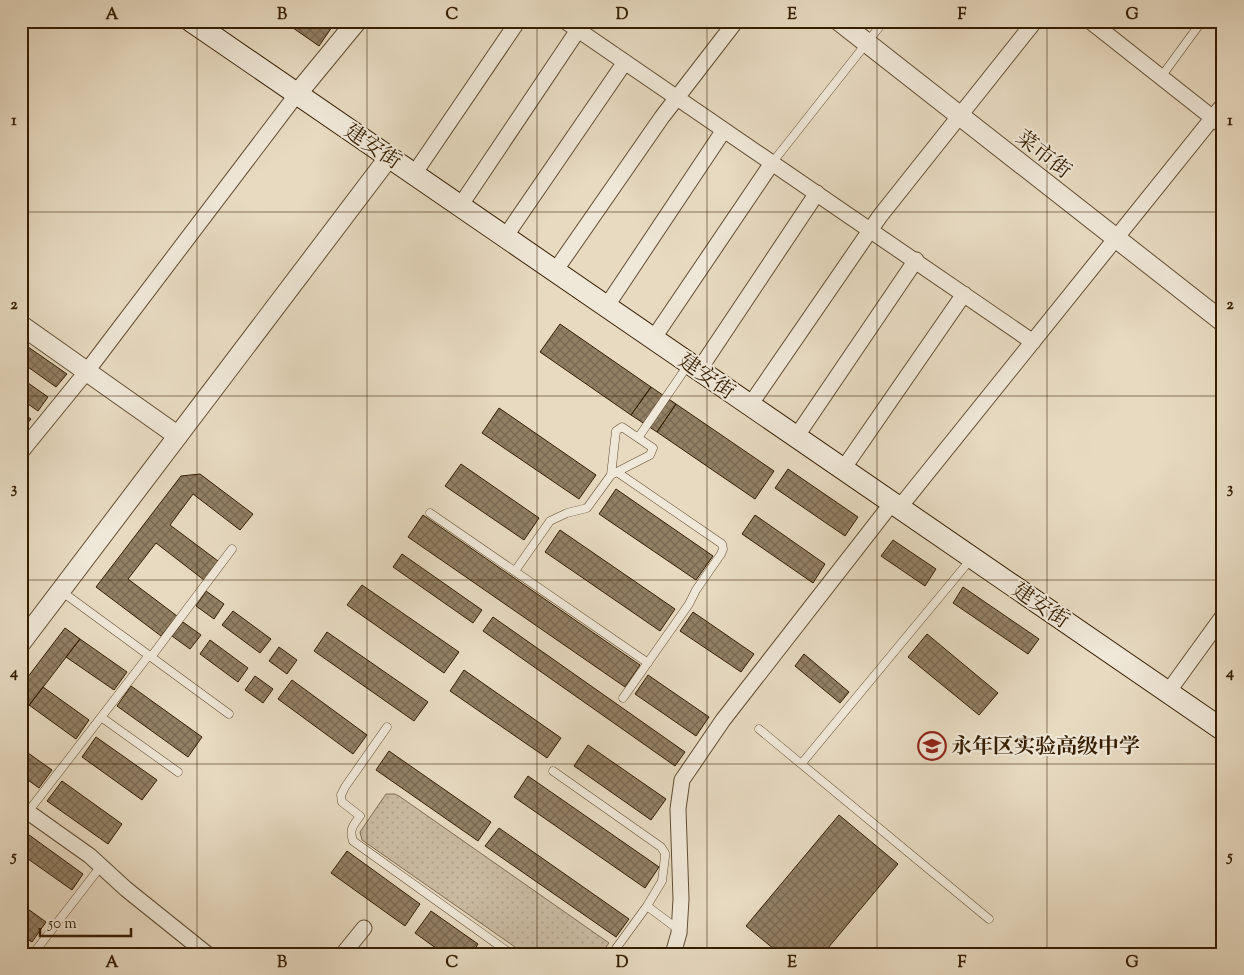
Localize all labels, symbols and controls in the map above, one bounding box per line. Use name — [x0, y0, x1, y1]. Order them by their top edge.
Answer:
text: A — [106, 4, 119, 27]
text: B — [277, 4, 287, 27]
text: C — [446, 4, 459, 27]
text: D — [616, 4, 629, 27]
text: E — [787, 4, 797, 27]
text: F — [958, 4, 967, 27]
text: G — [1125, 4, 1139, 27]
text: 1 — [11, 110, 17, 133]
text: 1 — [1227, 110, 1233, 133]
street label: 建安街 — [337, 118, 406, 178]
street label: 菜市街 — [1009, 124, 1077, 187]
text: 2 — [10, 294, 18, 317]
text: 2 — [1226, 294, 1234, 317]
street label: 建安街 — [671, 347, 740, 408]
text: 3 — [11, 478, 18, 501]
text: 3 — [1227, 478, 1234, 501]
street label: 建安街 — [1005, 577, 1074, 637]
text: 4 — [9, 662, 18, 685]
text: 4 — [1225, 662, 1234, 685]
school or university icon: 永年区实验高级中学 — [917, 731, 947, 761]
place label: 永年区实验高级中学 — [951, 733, 1140, 763]
text: 5 — [9, 846, 17, 869]
text: 5 — [1225, 846, 1233, 869]
scale bar — [40, 905, 131, 937]
text: 50 m — [47, 914, 77, 935]
text: A — [106, 952, 119, 975]
text: B — [277, 952, 287, 975]
text: C — [446, 952, 459, 975]
text: D — [616, 952, 629, 975]
text: E — [787, 952, 797, 975]
text: F — [958, 952, 967, 975]
text: G — [1125, 952, 1139, 975]

